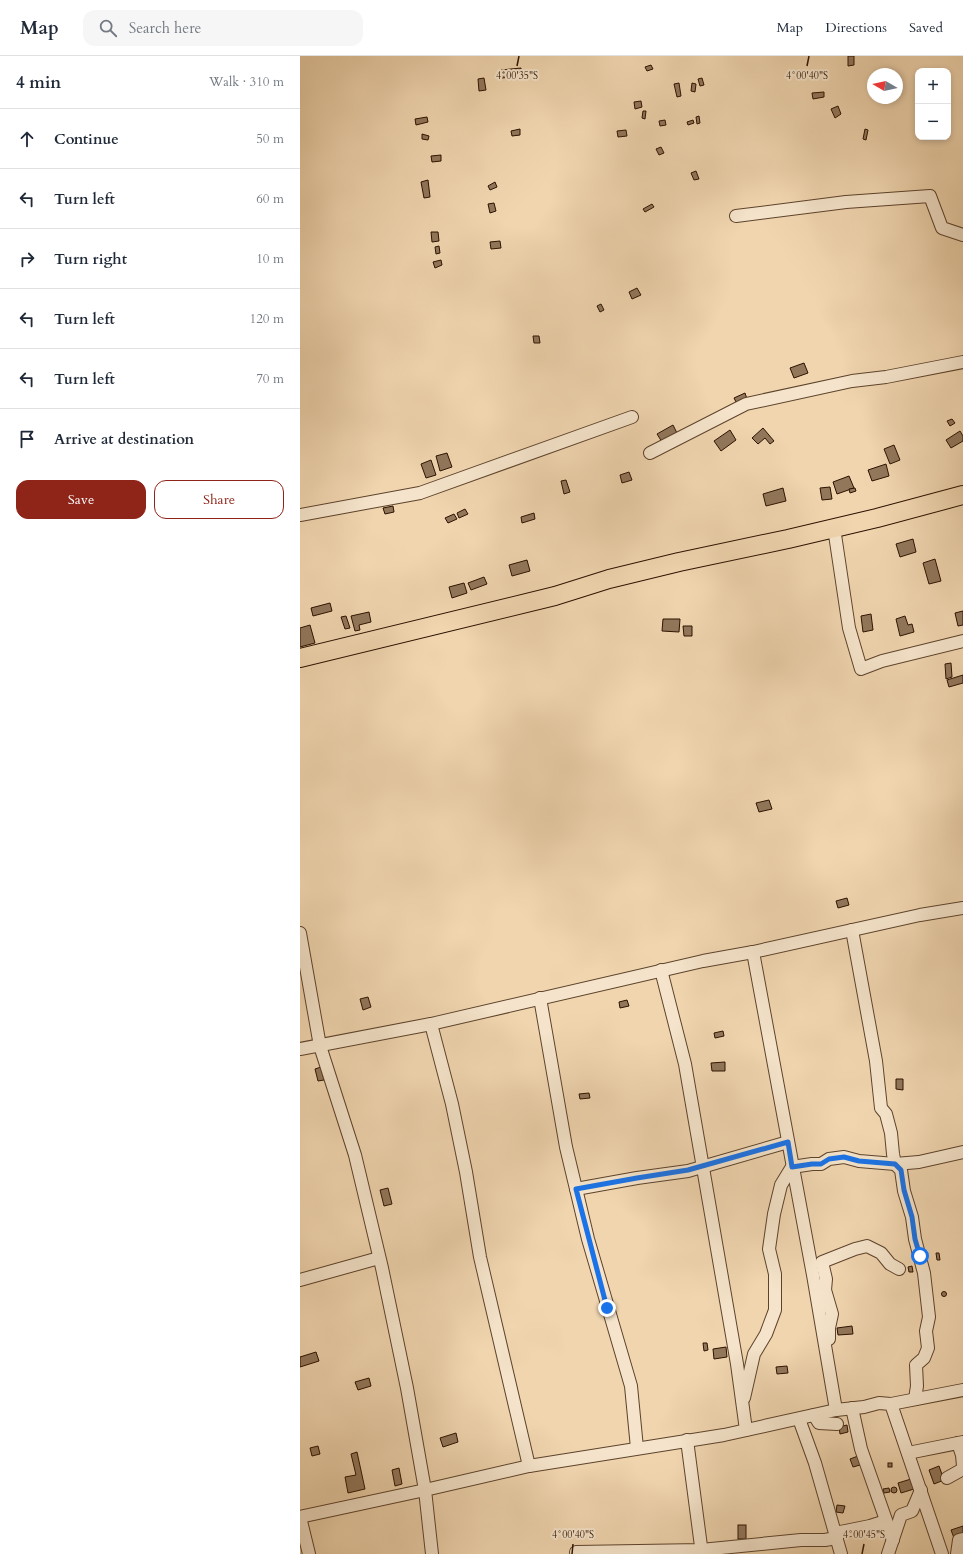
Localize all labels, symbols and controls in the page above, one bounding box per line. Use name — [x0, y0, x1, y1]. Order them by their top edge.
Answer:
search box — [83, 10, 363, 46]
text: Map — [20, 15, 59, 41]
icon: search — [97, 17, 119, 39]
text: Search here — [129, 18, 201, 38]
text: Map — [777, 18, 803, 37]
text: Directions — [825, 18, 887, 37]
text: Saved — [909, 18, 943, 37]
north arrow — [867, 68, 903, 104]
map controls — [915, 68, 951, 140]
button: + — [915, 68, 951, 104]
text: 4°00'35"S — [496, 69, 538, 83]
text: 4°00'40"S — [786, 69, 828, 83]
text: 4 min — [16, 71, 61, 94]
text: Walk · 310 m — [209, 73, 284, 91]
button: − — [915, 104, 951, 140]
icon: ahead — [16, 128, 38, 150]
text: Continue — [54, 129, 119, 149]
text: 50 m — [256, 130, 284, 148]
icon: left — [16, 188, 38, 210]
text: Turn left — [54, 189, 115, 209]
text: 60 m — [256, 190, 284, 208]
icon: right — [16, 248, 38, 270]
text: Turn right — [54, 249, 127, 269]
text: 10 m — [256, 250, 284, 268]
icon: left — [16, 308, 38, 330]
text: Turn left — [54, 309, 115, 329]
text: 120 m — [250, 310, 284, 328]
icon: left — [16, 368, 38, 390]
text: Turn left — [54, 369, 115, 389]
text: 70 m — [256, 370, 284, 388]
icon: arrive — [16, 428, 38, 450]
text: Arrive at destination — [54, 429, 194, 449]
button: Save — [16, 480, 146, 519]
button: Share — [154, 480, 284, 519]
route start — [911, 1247, 929, 1265]
route end — [598, 1299, 616, 1317]
text: 4°00'40"S — [552, 1528, 594, 1542]
text: 4°00'45"S — [843, 1528, 885, 1542]

